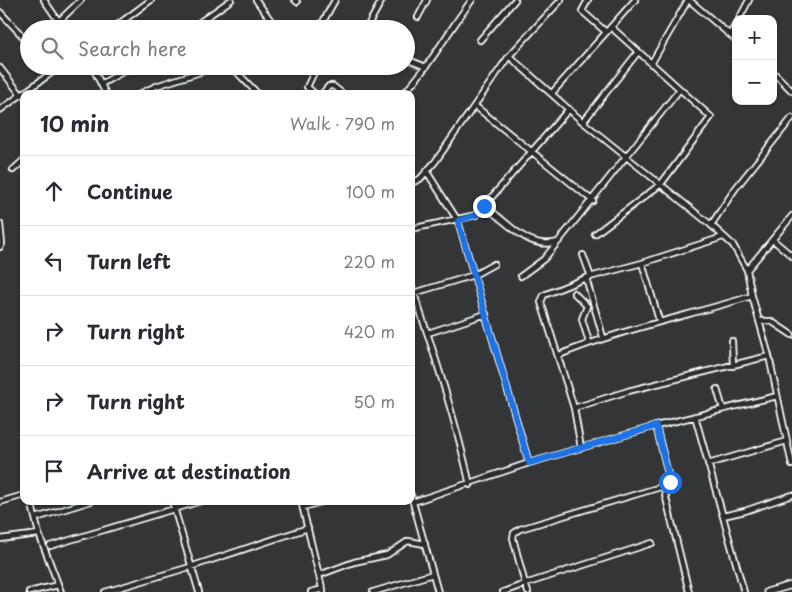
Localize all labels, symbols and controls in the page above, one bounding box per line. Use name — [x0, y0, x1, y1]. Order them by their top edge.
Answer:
map controls — [732, 15, 777, 105]
button: + — [732, 15, 777, 60]
search box — [20, 20, 415, 75]
icon: search — [38, 34, 66, 62]
text: Search here — [78, 34, 187, 62]
button: − — [732, 60, 777, 105]
text: 10 min — [40, 107, 110, 139]
text: Walk · 790 m — [290, 111, 395, 135]
icon: ahead — [40, 177, 68, 205]
text: Continue — [87, 177, 173, 205]
text: 100 m — [346, 179, 395, 203]
route end — [473, 195, 496, 218]
icon: left — [40, 247, 68, 275]
text: Turn left — [87, 247, 171, 275]
text: 220 m — [344, 249, 395, 273]
icon: right — [40, 317, 68, 345]
text: Turn right — [87, 317, 185, 345]
text: 420 m — [344, 319, 395, 343]
icon: right — [40, 387, 68, 415]
text: Turn right — [87, 387, 185, 415]
text: 50 m — [354, 389, 395, 413]
icon: arrive — [40, 457, 68, 485]
text: Arrive at destination — [87, 457, 291, 485]
route start — [659, 471, 682, 494]

